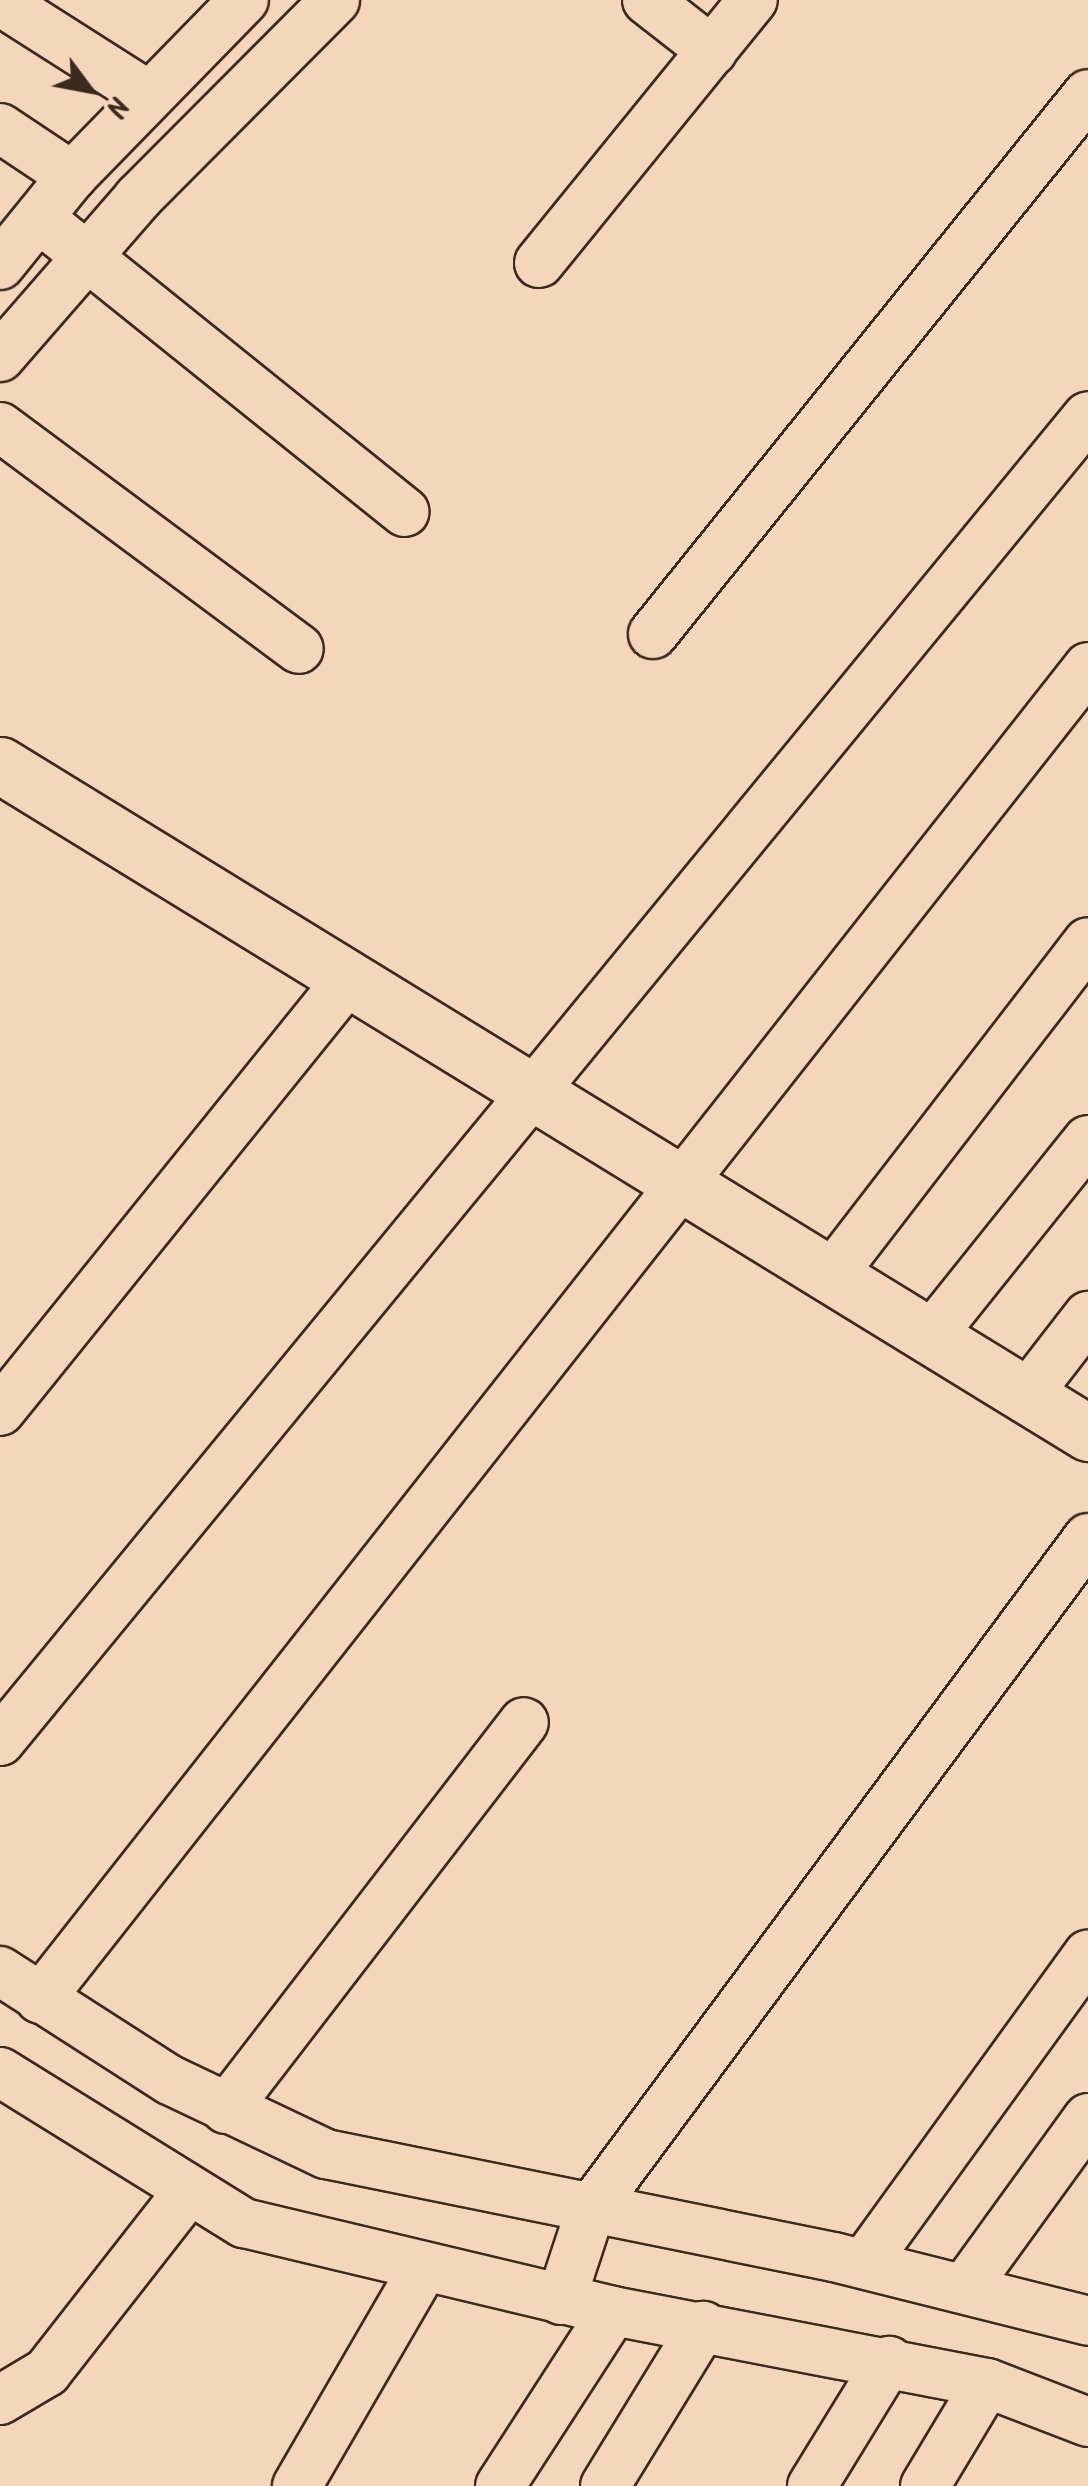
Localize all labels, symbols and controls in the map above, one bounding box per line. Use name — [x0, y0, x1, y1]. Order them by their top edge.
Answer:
north arrow — [40, 40, 140, 140]
text: N — [92, 87, 140, 126]

